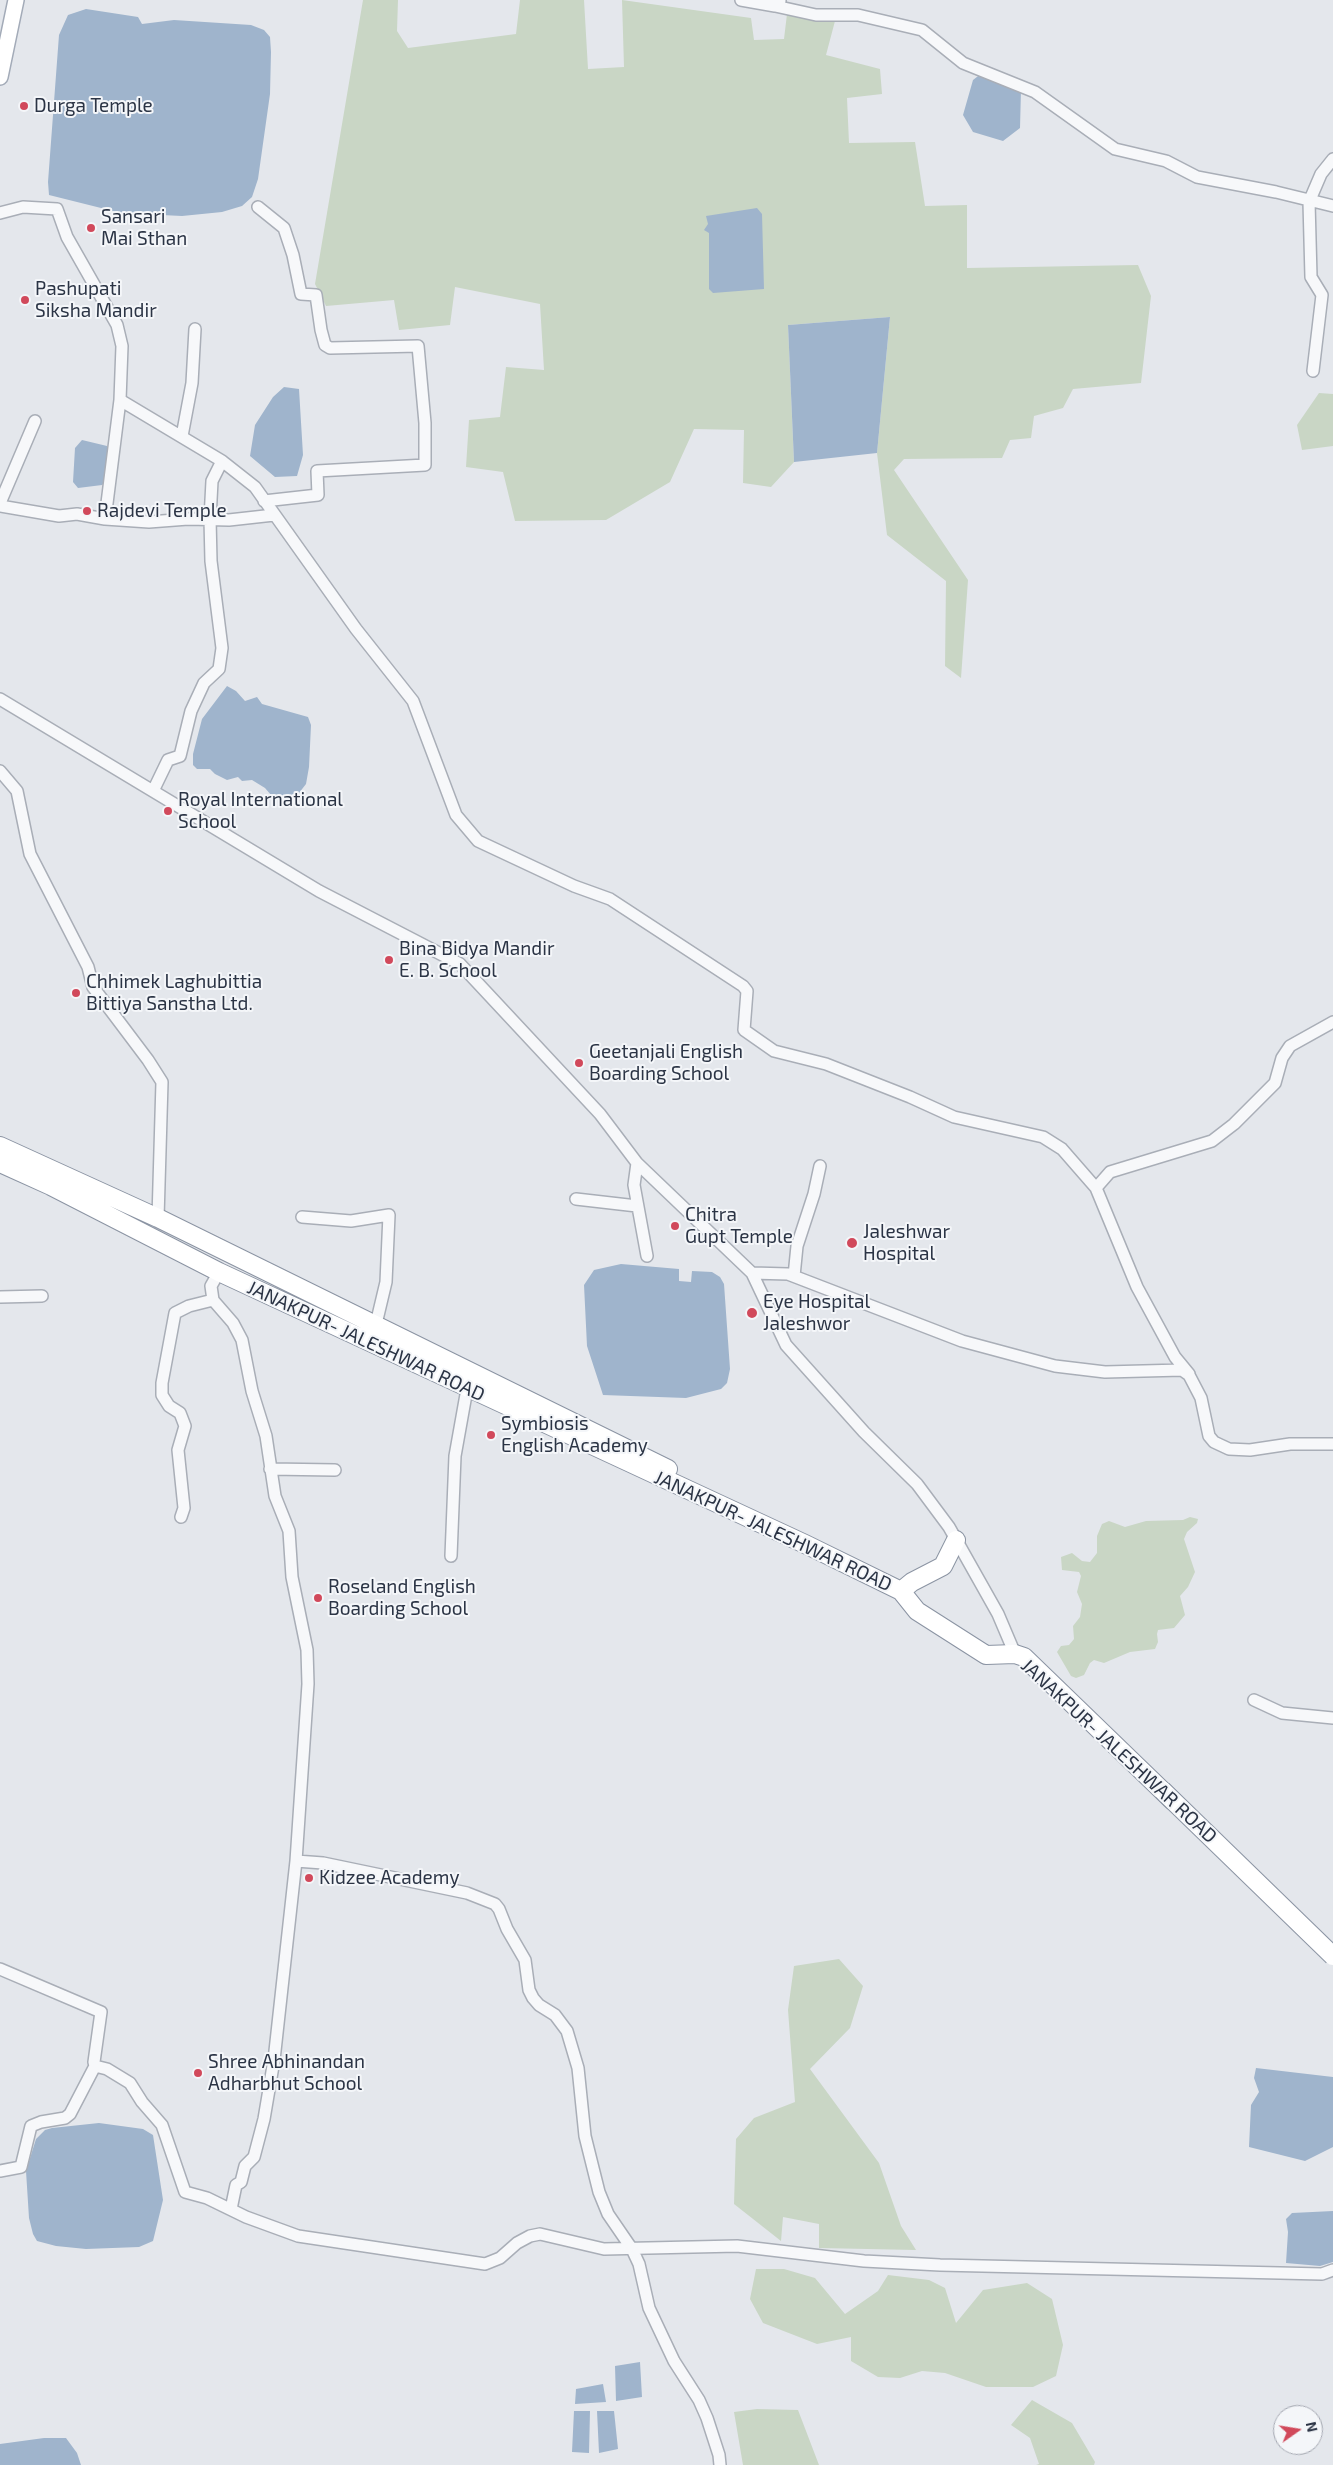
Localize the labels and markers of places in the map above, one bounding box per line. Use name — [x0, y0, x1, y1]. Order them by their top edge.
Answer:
place label: Durga Temple — [34, 95, 153, 117]
marker: Durga Temple — [18, 100, 30, 112]
place label: Sansari Mai Sthan — [101, 206, 187, 250]
marker: Sansari Mai Sthan — [85, 222, 97, 234]
place label: Pashupati Siksha Mandir — [35, 278, 157, 322]
marker: Pashupati Siksha Mandir — [19, 294, 31, 306]
place label: Rajdevi Temple — [97, 500, 227, 522]
marker: Rajdevi Temple — [81, 505, 93, 517]
place label: Royal International School — [178, 789, 343, 833]
marker: Royal International School — [162, 805, 174, 817]
place label: Bina Bidya Mandir E. B. School — [399, 938, 555, 982]
marker: Bina Bidya Mandir E. B. School — [383, 954, 395, 966]
place label: Chhimek Laghubittia Bittiya Sanstha Ltd. — [86, 971, 262, 1015]
marker: Chhimek Laghubittia Bittiya Sanstha Ltd. — [70, 987, 82, 999]
place label: Geetanjali English Boarding School — [589, 1041, 743, 1085]
marker: Geetanjali English Boarding School — [573, 1057, 585, 1069]
place label: Chitra Gupt Temple — [685, 1204, 793, 1248]
marker: Chitra Gupt Temple — [669, 1220, 681, 1232]
place label: Jaleshwar Hospital — [863, 1221, 950, 1265]
marker: Jaleshwar Hospital — [845, 1236, 859, 1250]
place label: Eye Hospital Jaleshwor — [763, 1291, 870, 1335]
marker: Eye Hospital Jaleshwor — [745, 1306, 759, 1320]
place label: Symbiosis English Academy — [501, 1413, 648, 1457]
marker: Symbiosis English Academy — [485, 1429, 497, 1441]
place label: Roseland English Boarding School — [328, 1576, 476, 1620]
marker: Roseland English Boarding School — [312, 1592, 324, 1604]
place label: Kidzee Academy — [319, 1867, 459, 1889]
marker: Kidzee Academy — [303, 1872, 315, 1884]
place label: Shree Abhinandan Adharbhut School — [208, 2051, 365, 2095]
marker: Shree Abhinandan Adharbhut School — [192, 2067, 204, 2079]

